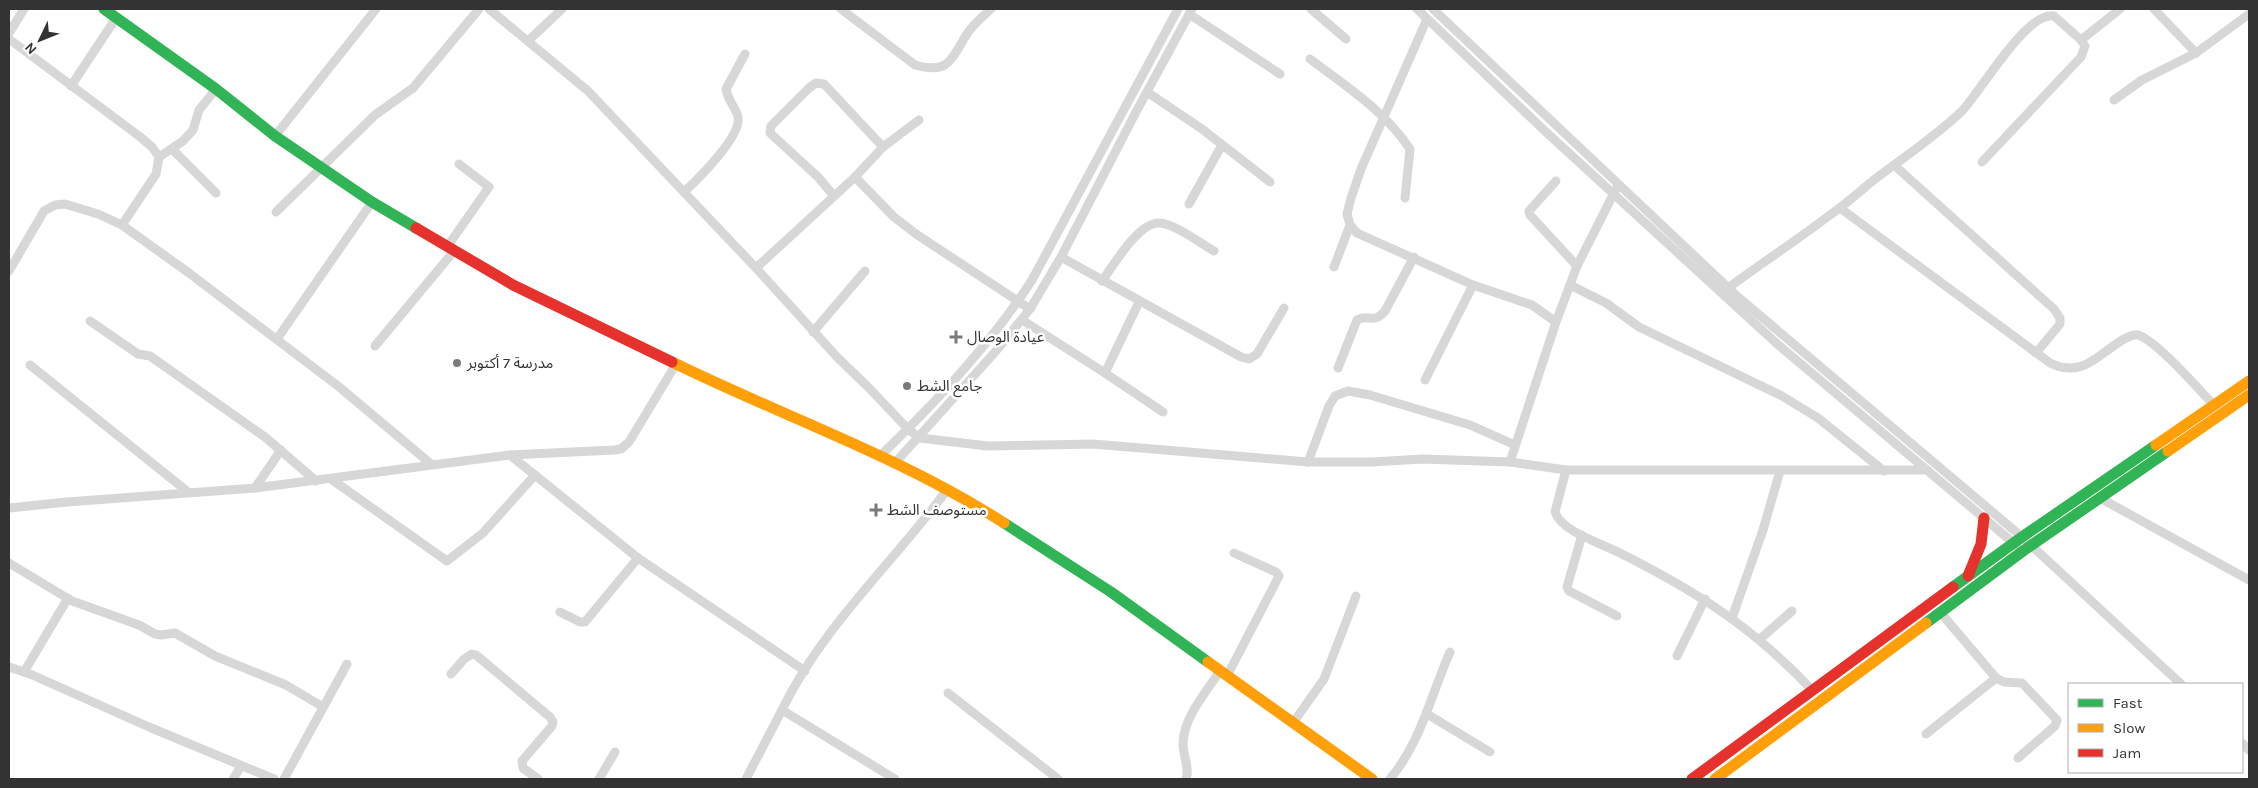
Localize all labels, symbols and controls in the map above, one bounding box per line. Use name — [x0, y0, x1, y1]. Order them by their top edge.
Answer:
north arrow — [15, 15, 65, 65]
text: N — [21, 39, 41, 58]
place label: عيادة الوصال — [967, 328, 1045, 346]
marker: عيادة الوصال — [949, 330, 963, 344]
place label: مدرسة 7 أكتوبر — [466, 354, 554, 372]
marker: مدرسة 7 أكتوبر — [451, 357, 463, 369]
place label: جامع الشط — [917, 377, 982, 398]
marker: جامع الشط — [901, 380, 913, 392]
place label: مستوصف الشط — [887, 501, 987, 519]
marker: مستوصف الشط — [869, 503, 883, 517]
legend — [2068, 683, 2243, 773]
text: Fast — [2113, 694, 2143, 712]
text: Slow — [2113, 719, 2145, 737]
text: Jam — [2113, 744, 2141, 762]

